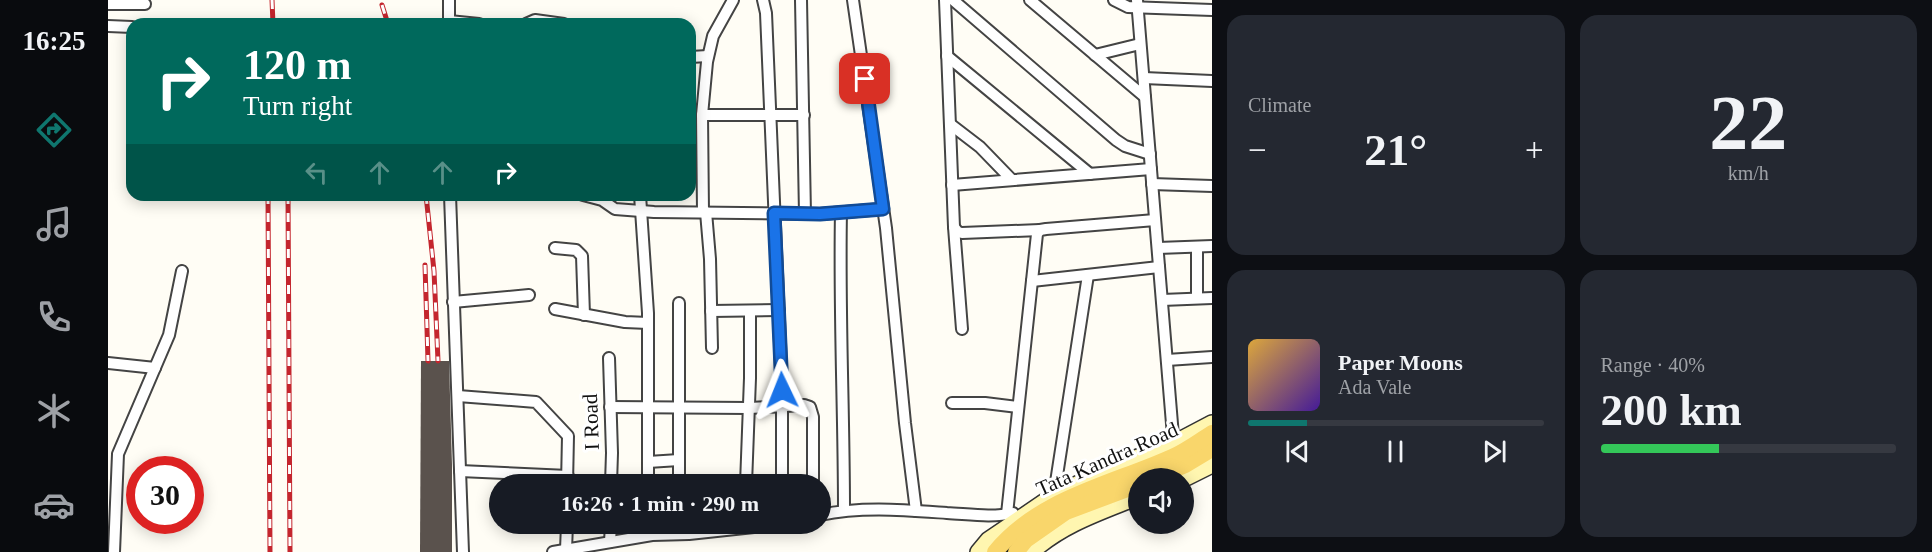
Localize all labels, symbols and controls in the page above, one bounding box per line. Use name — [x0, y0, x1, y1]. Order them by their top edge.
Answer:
text: 16:25 — [23, 26, 86, 56]
icon: right — [144, 42, 222, 120]
text: 120 m — [243, 42, 352, 88]
pin — [839, 53, 890, 104]
icon: arrive — [848, 62, 881, 95]
text: 22 — [1709, 79, 1787, 166]
text: Turn right — [243, 91, 352, 121]
text: Climate — [1248, 94, 1311, 116]
icon: directions — [33, 109, 75, 151]
text: 21° — [1364, 125, 1427, 175]
text: − — [1248, 132, 1267, 168]
text: + — [1525, 132, 1544, 168]
icon: left — [300, 156, 333, 189]
icon: ahead — [363, 156, 396, 189]
icon: ahead — [426, 156, 459, 189]
icon: right — [489, 156, 522, 189]
text: km/h — [1728, 162, 1769, 184]
icon: music — [33, 203, 75, 245]
icon: phone — [33, 296, 75, 338]
text: Paper Moons — [1338, 350, 1463, 375]
text: Range · 40% — [1601, 354, 1705, 376]
position arrow — [750, 358, 814, 422]
text: Ada Vale — [1338, 376, 1412, 398]
text: 200 km — [1601, 385, 1742, 435]
icon: climate — [33, 390, 75, 432]
street label: I Road — [578, 393, 604, 451]
street label: Tata Kandra Road — [1032, 417, 1182, 501]
icon: previous — [1281, 435, 1314, 468]
icon: pause — [1379, 435, 1412, 468]
icon: next — [1478, 435, 1511, 468]
speed limit sign: 30 — [126, 456, 204, 534]
map controls — [1128, 468, 1194, 534]
button: sound — [1128, 468, 1194, 534]
icon: car — [33, 484, 75, 526]
text: 16:26 · 1 min · 290 m — [561, 491, 759, 516]

